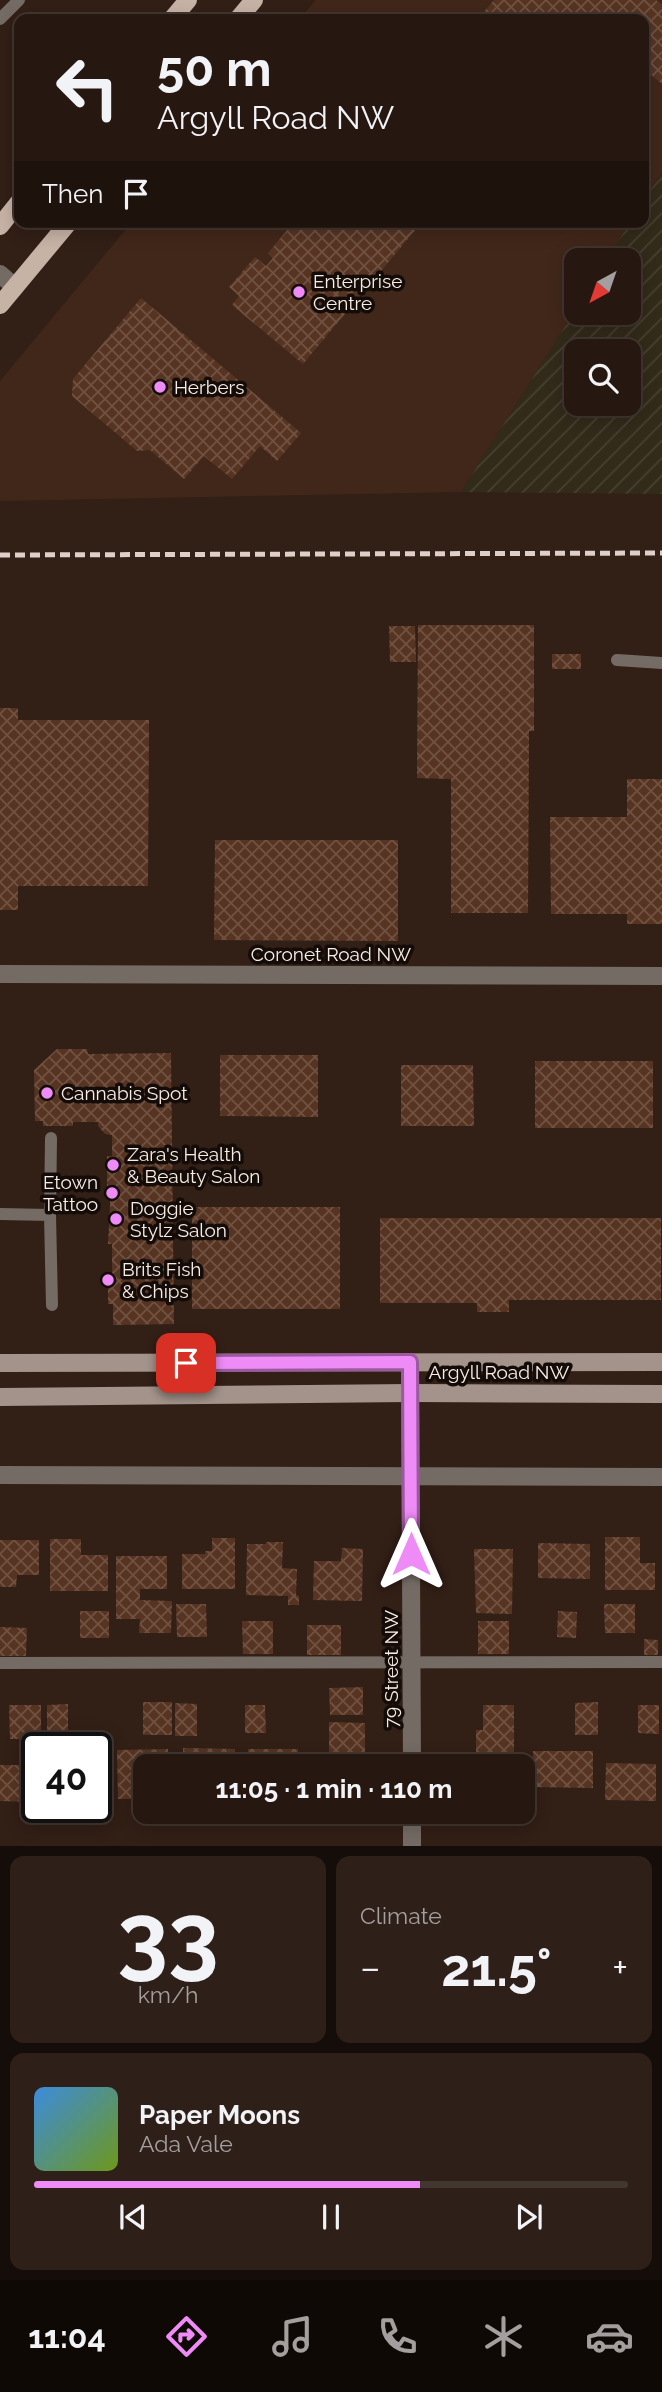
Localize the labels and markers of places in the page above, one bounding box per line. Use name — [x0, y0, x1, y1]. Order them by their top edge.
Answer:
place label: Enterprise Centre — [313, 270, 402, 314]
marker: Enterprise Centre — [291, 284, 307, 300]
place label: Herbers — [174, 376, 244, 398]
marker: Herbers — [152, 379, 168, 395]
place label: Cannabis Spot — [61, 1082, 188, 1104]
marker: Cannabis Spot — [39, 1085, 55, 1101]
place label: Zara's Health & Beauty Salon — [127, 1143, 260, 1187]
marker: Zara's Health & Beauty Salon — [105, 1157, 121, 1173]
place label: Etown Tattoo — [43, 1171, 98, 1215]
marker: Etown Tattoo — [104, 1185, 120, 1201]
place label: Doggie Stylz Salon — [130, 1197, 227, 1241]
marker: Doggie Stylz Salon — [108, 1211, 124, 1227]
place label: Brits Fish & Chips — [122, 1258, 201, 1302]
marker: Brits Fish & Chips — [100, 1272, 116, 1288]
pin — [156, 1333, 216, 1393]

